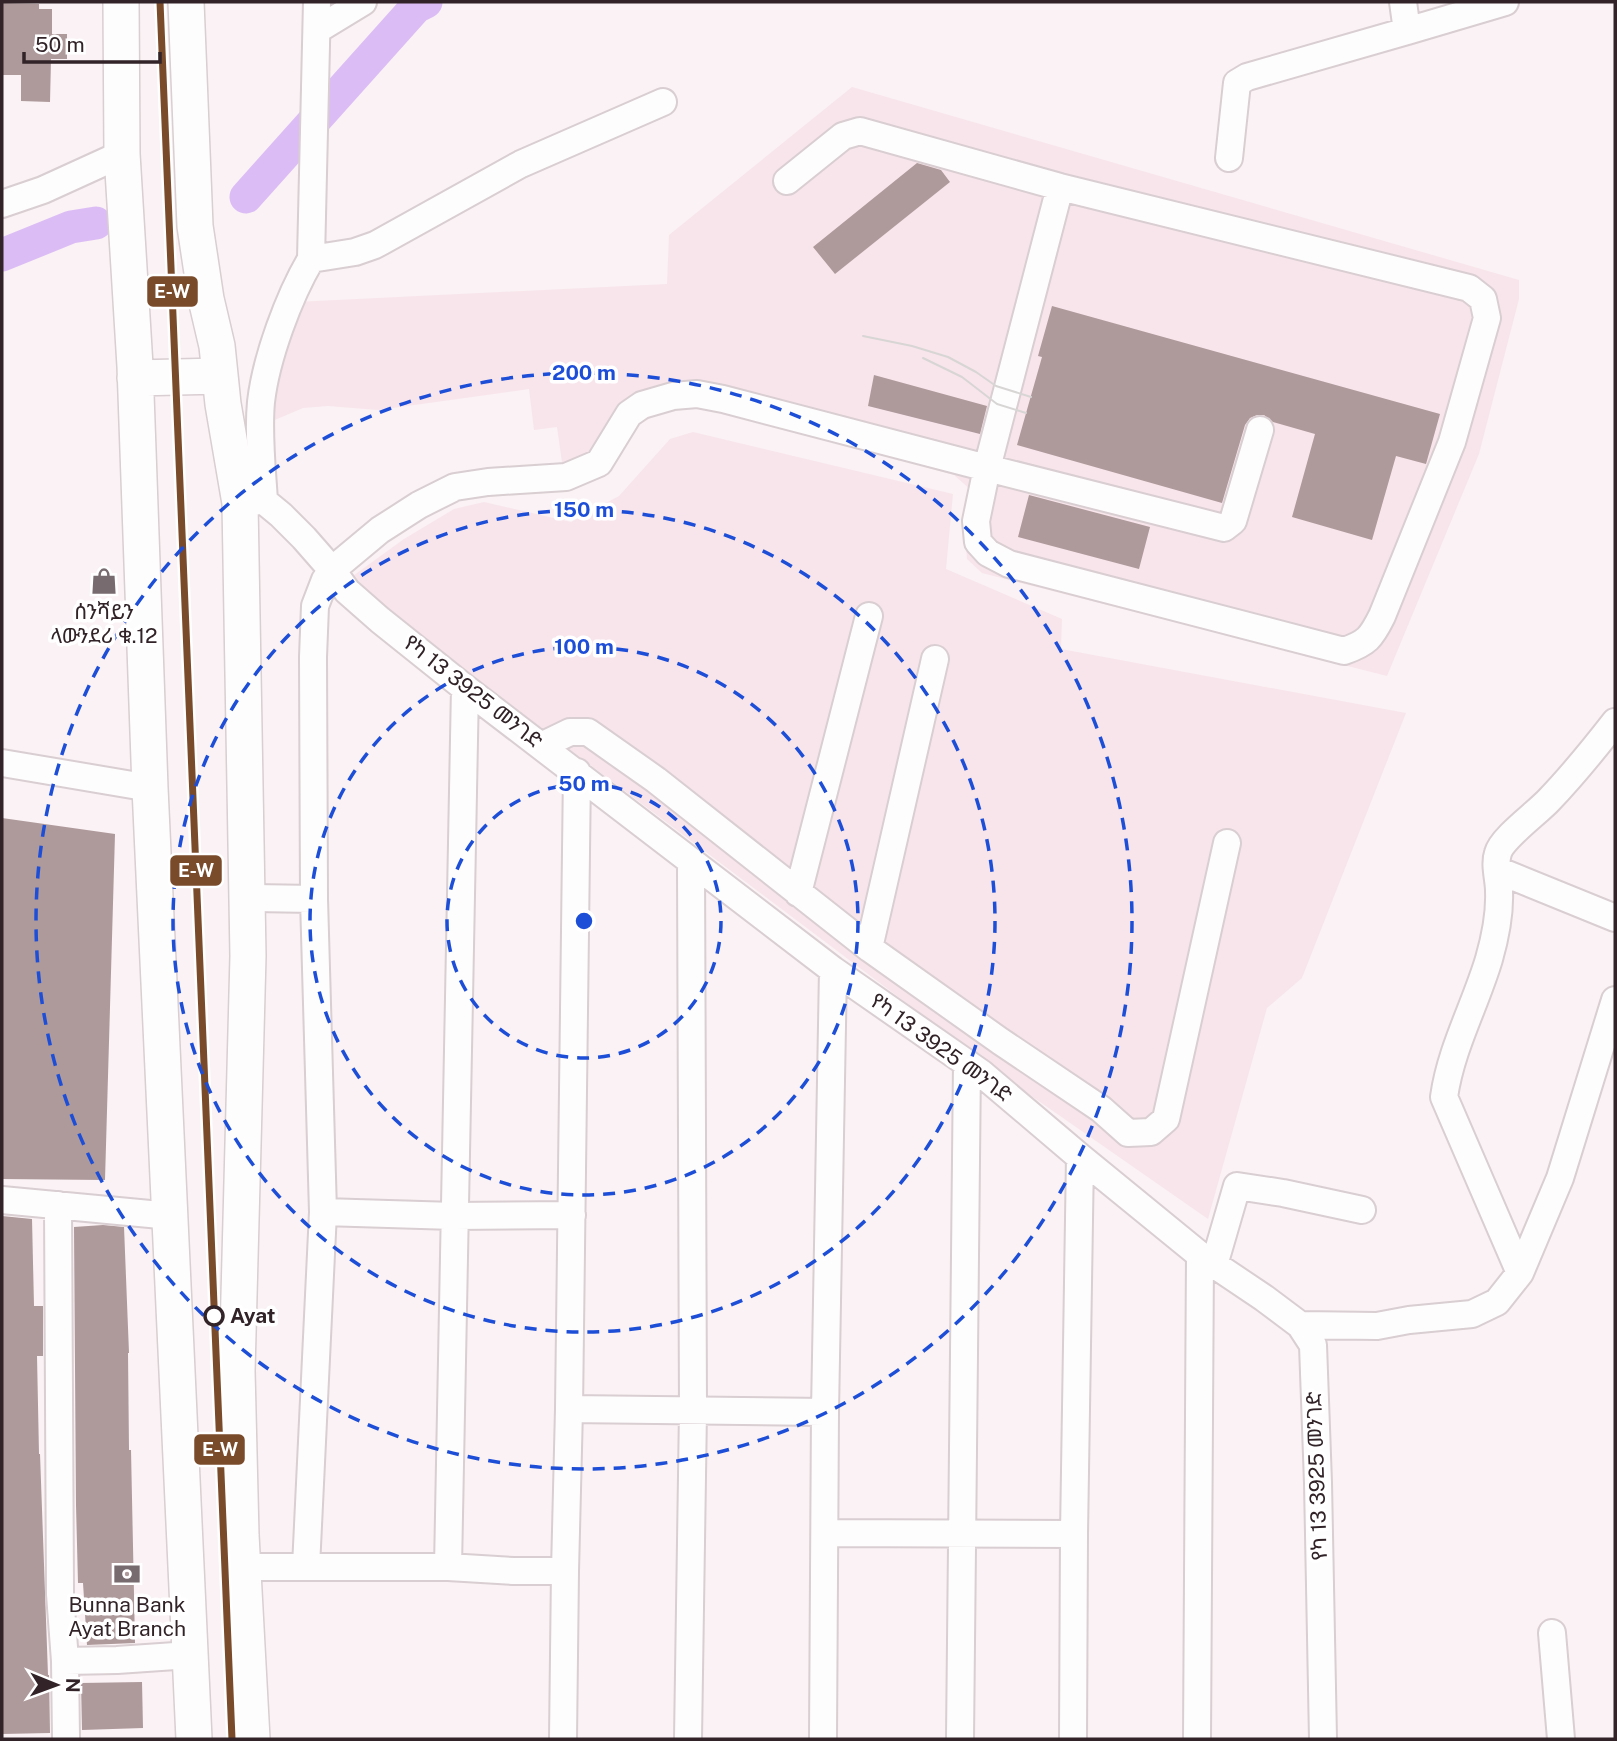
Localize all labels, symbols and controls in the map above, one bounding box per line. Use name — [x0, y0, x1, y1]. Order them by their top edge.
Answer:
scale bar — [24, 21, 161, 65]
text: 50 m — [35, 32, 85, 57]
line badge: E-W — [146, 275, 199, 308]
text: E-W — [154, 280, 191, 302]
text: 200 m — [552, 360, 616, 385]
text: 150 m — [554, 497, 614, 522]
shop icon: ሰንሻይን ላውንደሪ ቁ.12 — [89, 566, 119, 596]
place label: ሰንሻይን ላውንደሪ ቁ.12 — [50, 599, 158, 648]
street label: የካ 13 3925 መንገድ — [399, 630, 548, 754]
text: 100 m — [554, 634, 614, 659]
text: 50 m — [558, 771, 610, 796]
line badge: E-W — [169, 854, 223, 887]
text: E-W — [178, 859, 215, 881]
centre of rings — [572, 909, 596, 933]
street label: የካ 13 3925 መንገድ — [866, 988, 1017, 1107]
place label: Ayat — [230, 1303, 275, 1328]
marker: Ayat — [204, 1306, 224, 1326]
street label: የካ 13 3925 መንገድ — [1301, 1391, 1332, 1561]
line badge: E-W — [193, 1433, 246, 1466]
text: E-W — [202, 1438, 239, 1460]
bank icon: Bunna Bank Ayat Branch — [112, 1559, 142, 1589]
place label: Bunna Bank Ayat Branch — [68, 1592, 186, 1641]
north arrow — [21, 1650, 91, 1720]
text: N — [62, 1678, 84, 1693]

